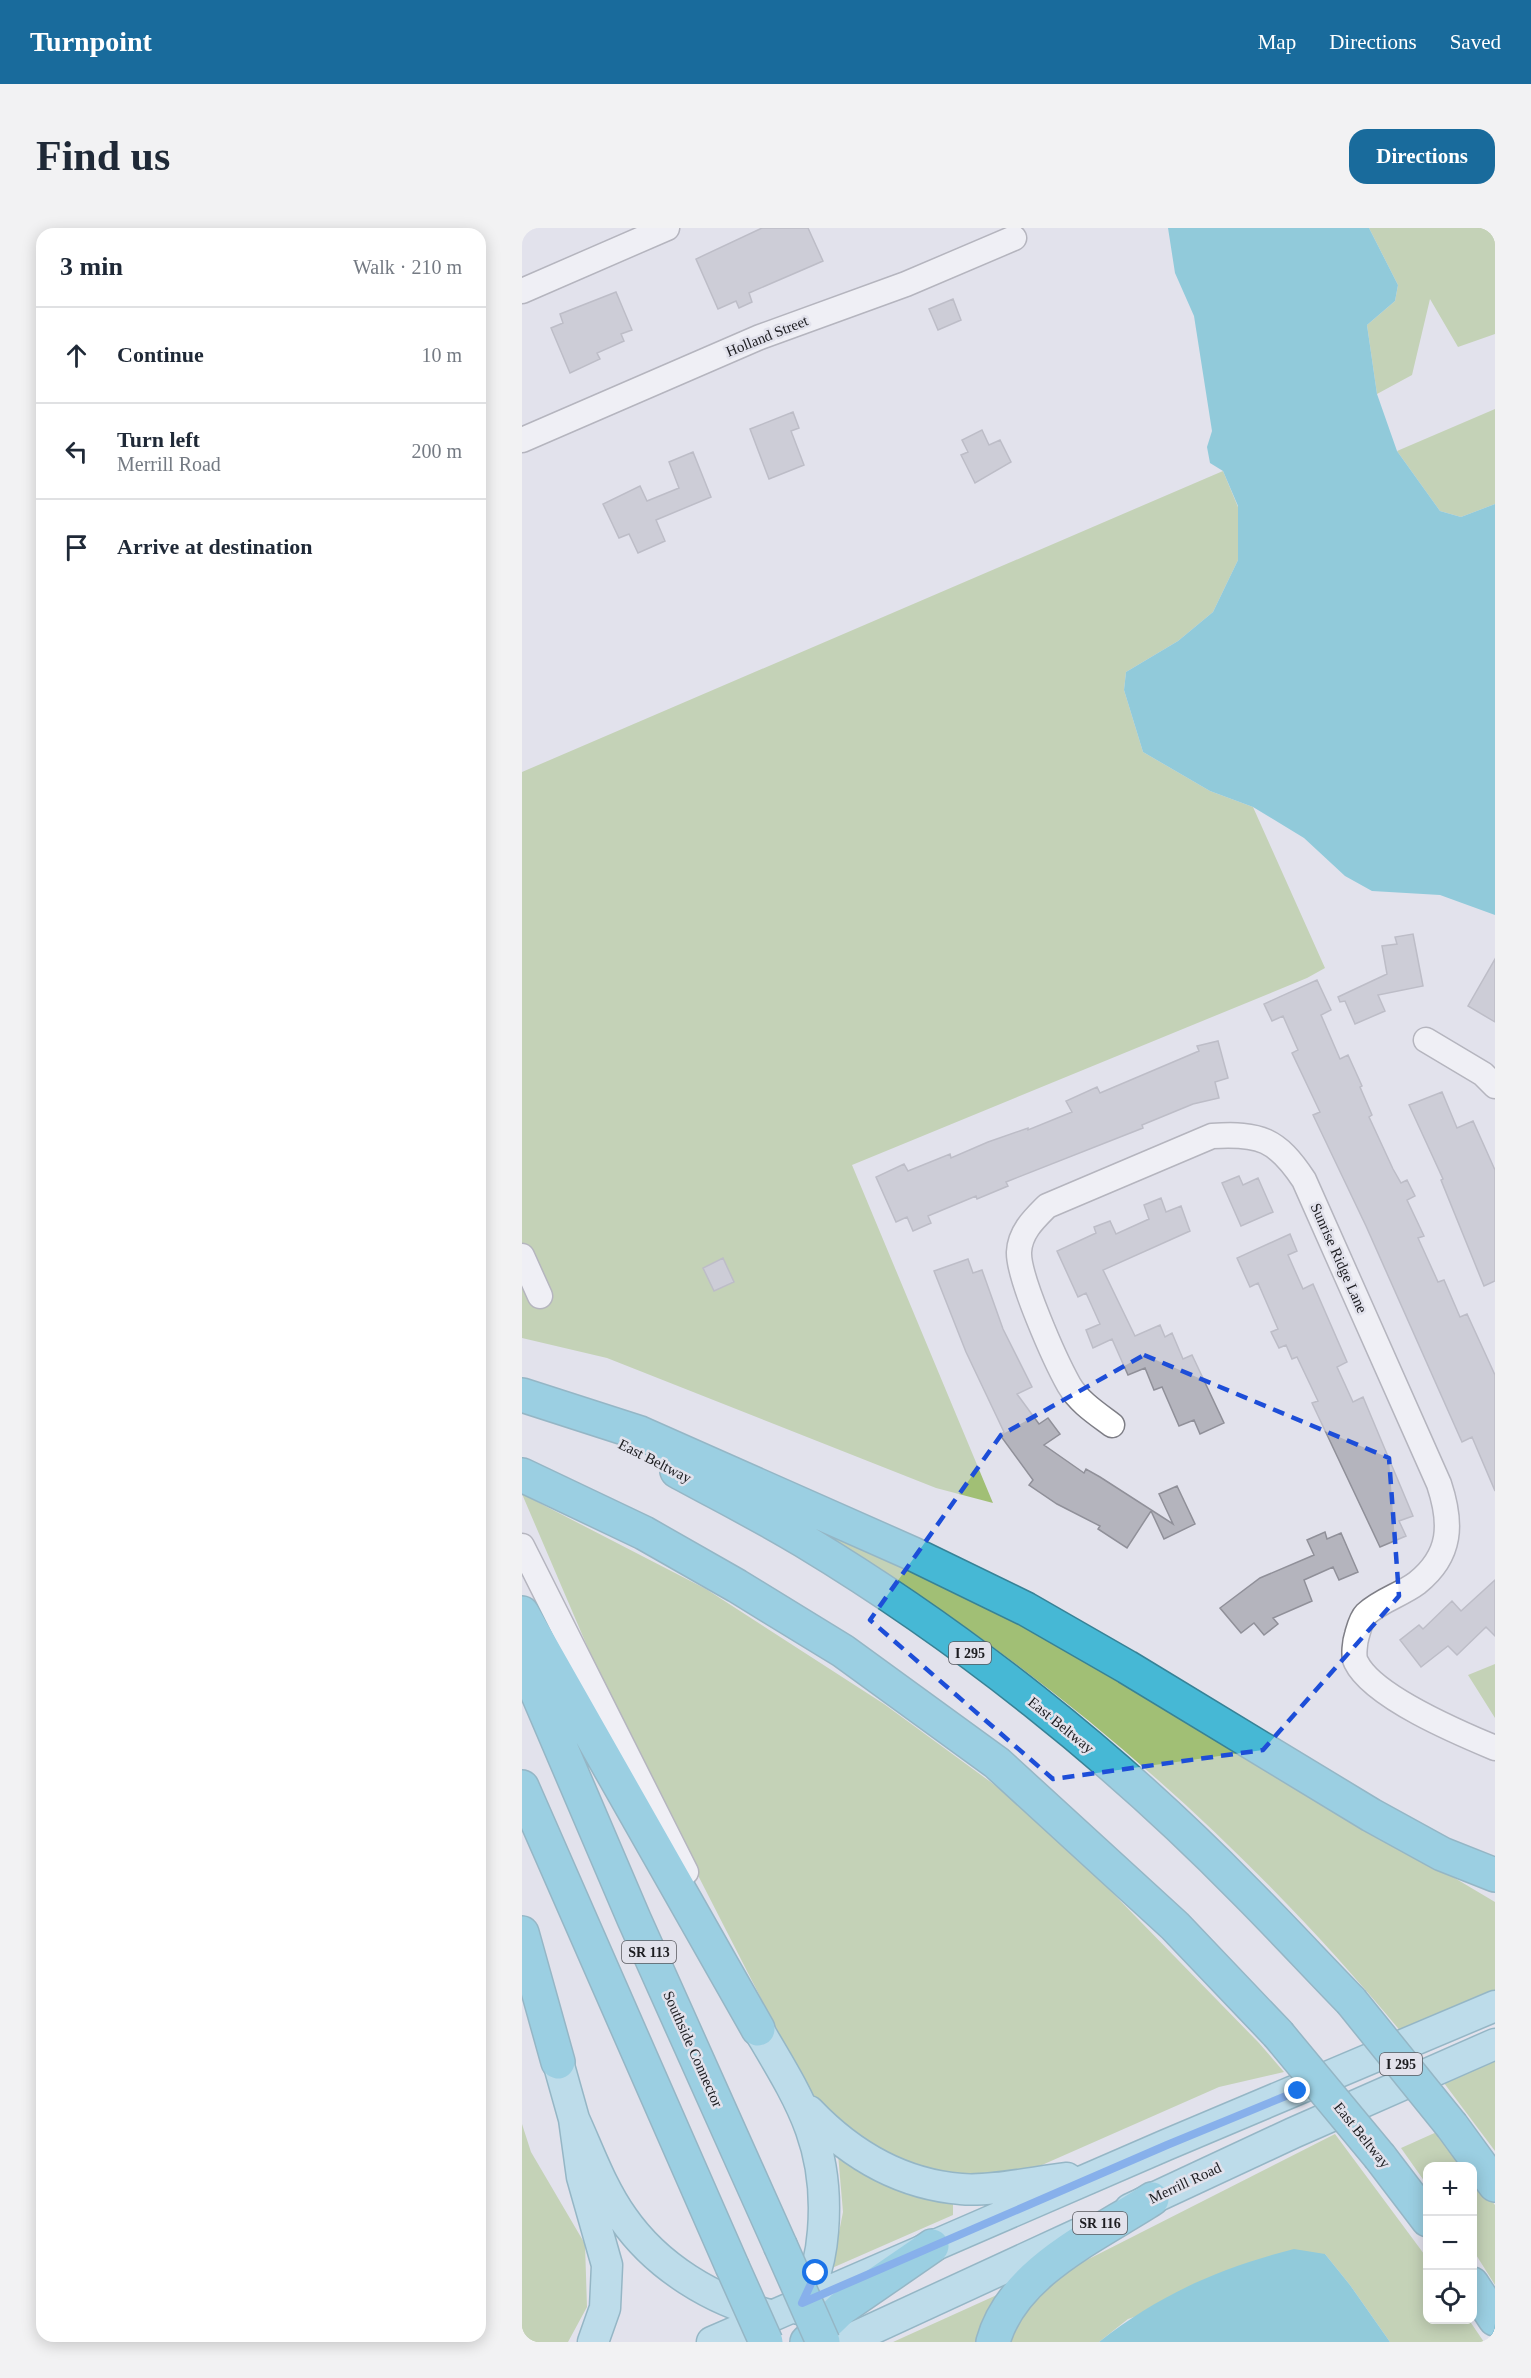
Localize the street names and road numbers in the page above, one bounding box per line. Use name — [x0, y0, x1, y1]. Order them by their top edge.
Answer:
street label: Holland Street — [724, 312, 811, 360]
street label: Sunrise Ridge Lane — [1308, 1201, 1371, 1316]
street label: East Beltway — [616, 1436, 695, 1486]
road number: I 295 — [949, 1642, 991, 1664]
street label: East Beltway — [1025, 1694, 1097, 1757]
road number: SR 113 — [622, 1941, 676, 1963]
street label: Southside Connector — [660, 1988, 726, 2110]
road number: I 295 — [1380, 2053, 1422, 2075]
street label: East Beltway — [1331, 2099, 1394, 2171]
street label: Merrill Road — [1146, 2159, 1224, 2207]
road number: SR 116 — [1073, 2212, 1127, 2234]

